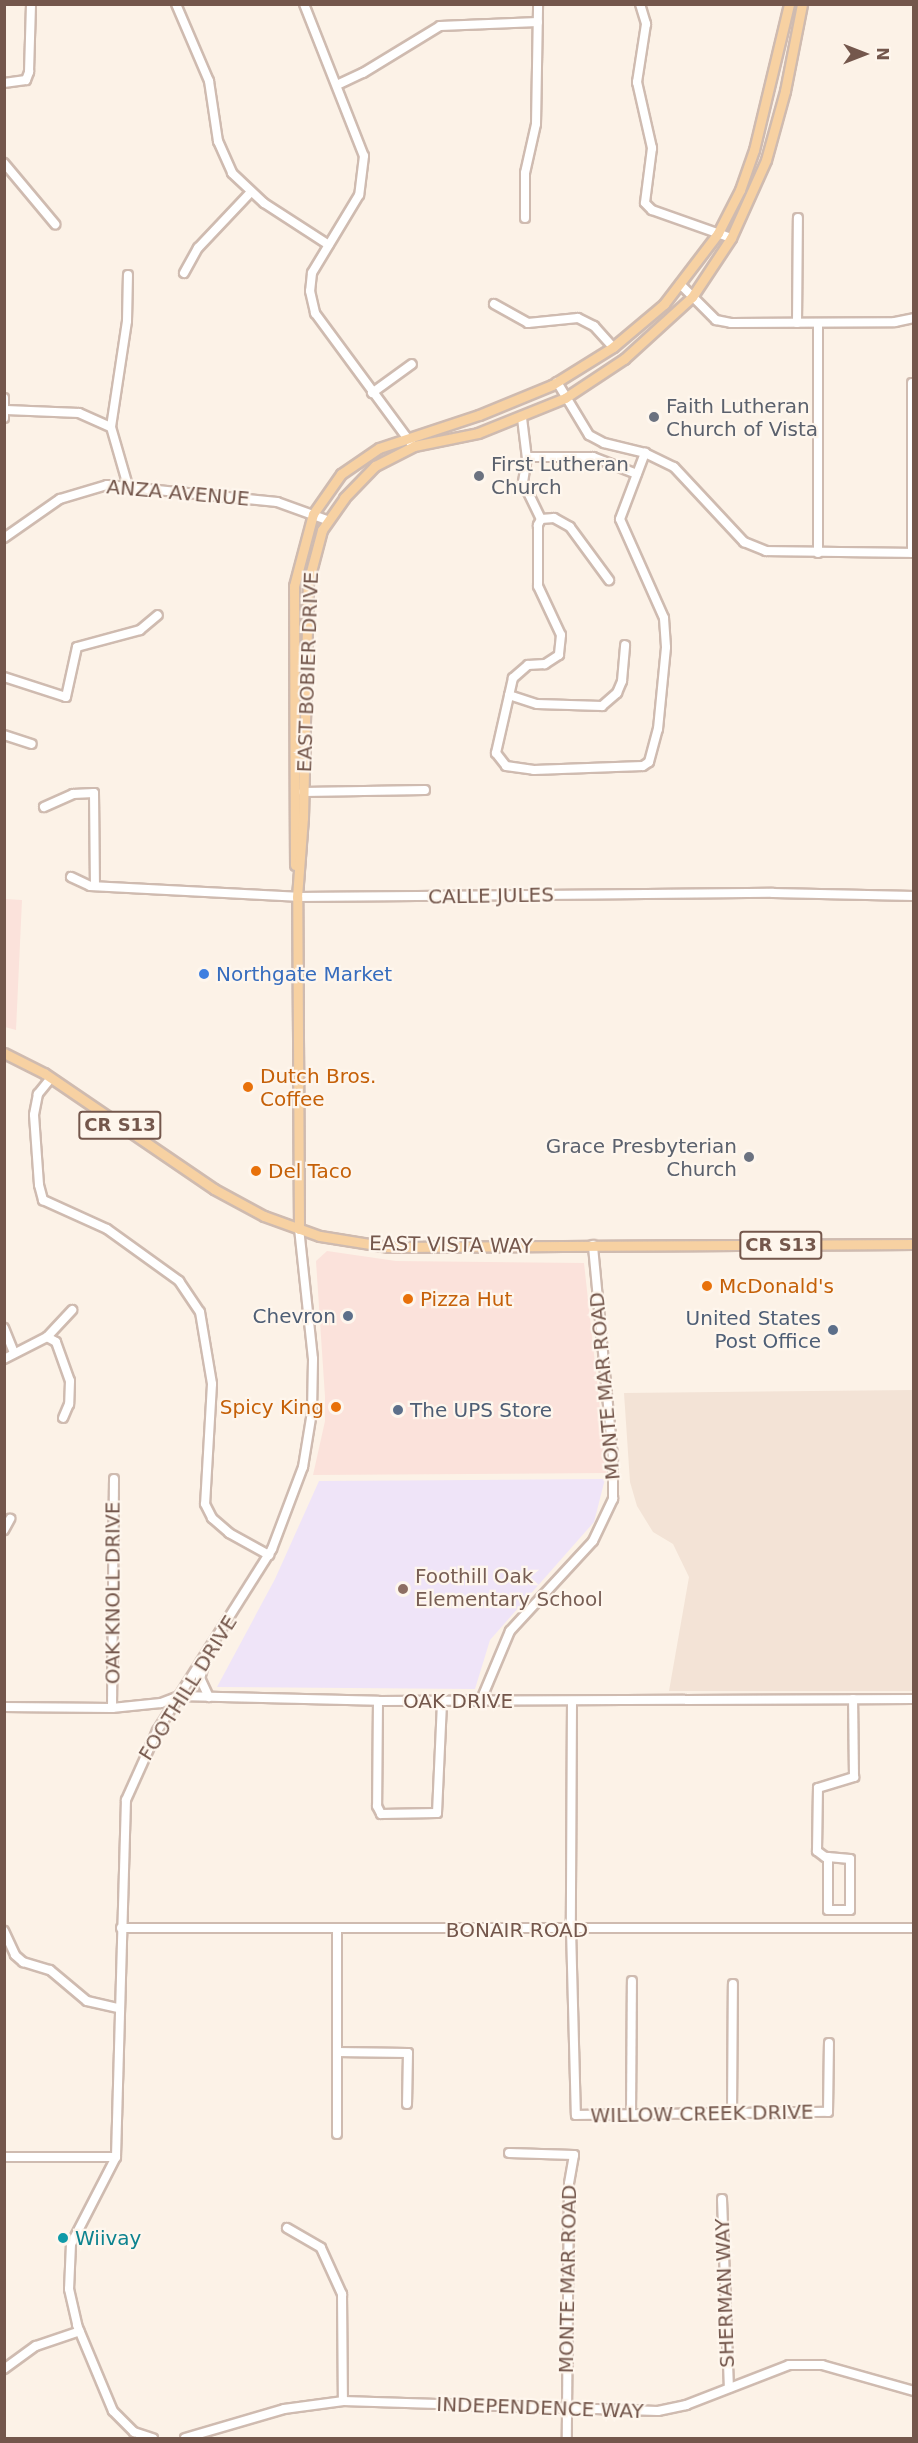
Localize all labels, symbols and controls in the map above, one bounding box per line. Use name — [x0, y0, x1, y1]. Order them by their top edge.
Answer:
north arrow — [834, 24, 894, 84]
text: N — [873, 47, 892, 61]
place label: Faith Lutheran Church of Vista — [666, 394, 818, 441]
marker: Faith Lutheran Church of Vista — [647, 410, 661, 424]
place label: First Lutheran Church — [491, 452, 629, 499]
marker: First Lutheran Church — [472, 469, 486, 483]
street label: ANZA AVENUE — [106, 475, 250, 511]
street label: EAST BOBIER DRIVE — [293, 571, 323, 773]
street label: CALLE JULES — [428, 883, 554, 909]
place label: Northgate Market — [216, 962, 392, 986]
marker: Northgate Market — [197, 967, 211, 981]
place label: Dutch Bros. Coffee — [260, 1064, 376, 1111]
marker: Dutch Bros. Coffee — [241, 1080, 255, 1094]
road number: CR S13 — [78, 1110, 162, 1140]
place label: Grace Presbyterian Church — [546, 1134, 737, 1181]
marker: Grace Presbyterian Church — [742, 1150, 756, 1164]
place label: Del Taco — [268, 1159, 352, 1183]
marker: Del Taco — [249, 1164, 263, 1178]
road number: CR S13 — [739, 1230, 823, 1260]
street label: EAST VISTA WAY — [369, 1232, 533, 1258]
place label: McDonald's — [719, 1274, 834, 1298]
marker: McDonald's — [700, 1279, 714, 1293]
place label: Pizza Hut — [420, 1287, 512, 1311]
street label: MONTE MAR ROAD — [585, 1291, 625, 1481]
marker: Pizza Hut — [401, 1292, 415, 1306]
place label: Chevron — [253, 1304, 336, 1328]
place label: United States Post Office — [686, 1306, 821, 1353]
marker: Chevron — [341, 1309, 355, 1323]
marker: United States Post Office — [826, 1323, 840, 1337]
place label: Spicy King — [220, 1395, 324, 1419]
place label: The UPS Store — [410, 1398, 552, 1422]
marker: Spicy King — [329, 1400, 343, 1414]
marker: The UPS Store — [391, 1403, 405, 1417]
street label: OAK KNOLL DRIVE — [101, 1502, 125, 1684]
place label: Foothill Oak Elementary School — [415, 1565, 603, 1612]
marker: Foothill Oak Elementary School — [396, 1582, 410, 1596]
street label: FOOTHILL DRIVE — [134, 1611, 242, 1765]
street label: OAK DRIVE — [403, 1689, 513, 1713]
street label: BONAIR ROAD — [446, 1918, 588, 1942]
street label: WILLOW CREEK DRIVE — [590, 2100, 814, 2128]
street label: MONTE MAR ROAD — [554, 2184, 582, 2374]
street label: SHERMAN WAY — [710, 2218, 740, 2368]
place label: Wiivay — [75, 2226, 141, 2250]
marker: Wiivay — [56, 2231, 70, 2245]
street label: INDEPENDENCE WAY — [436, 2392, 644, 2424]

